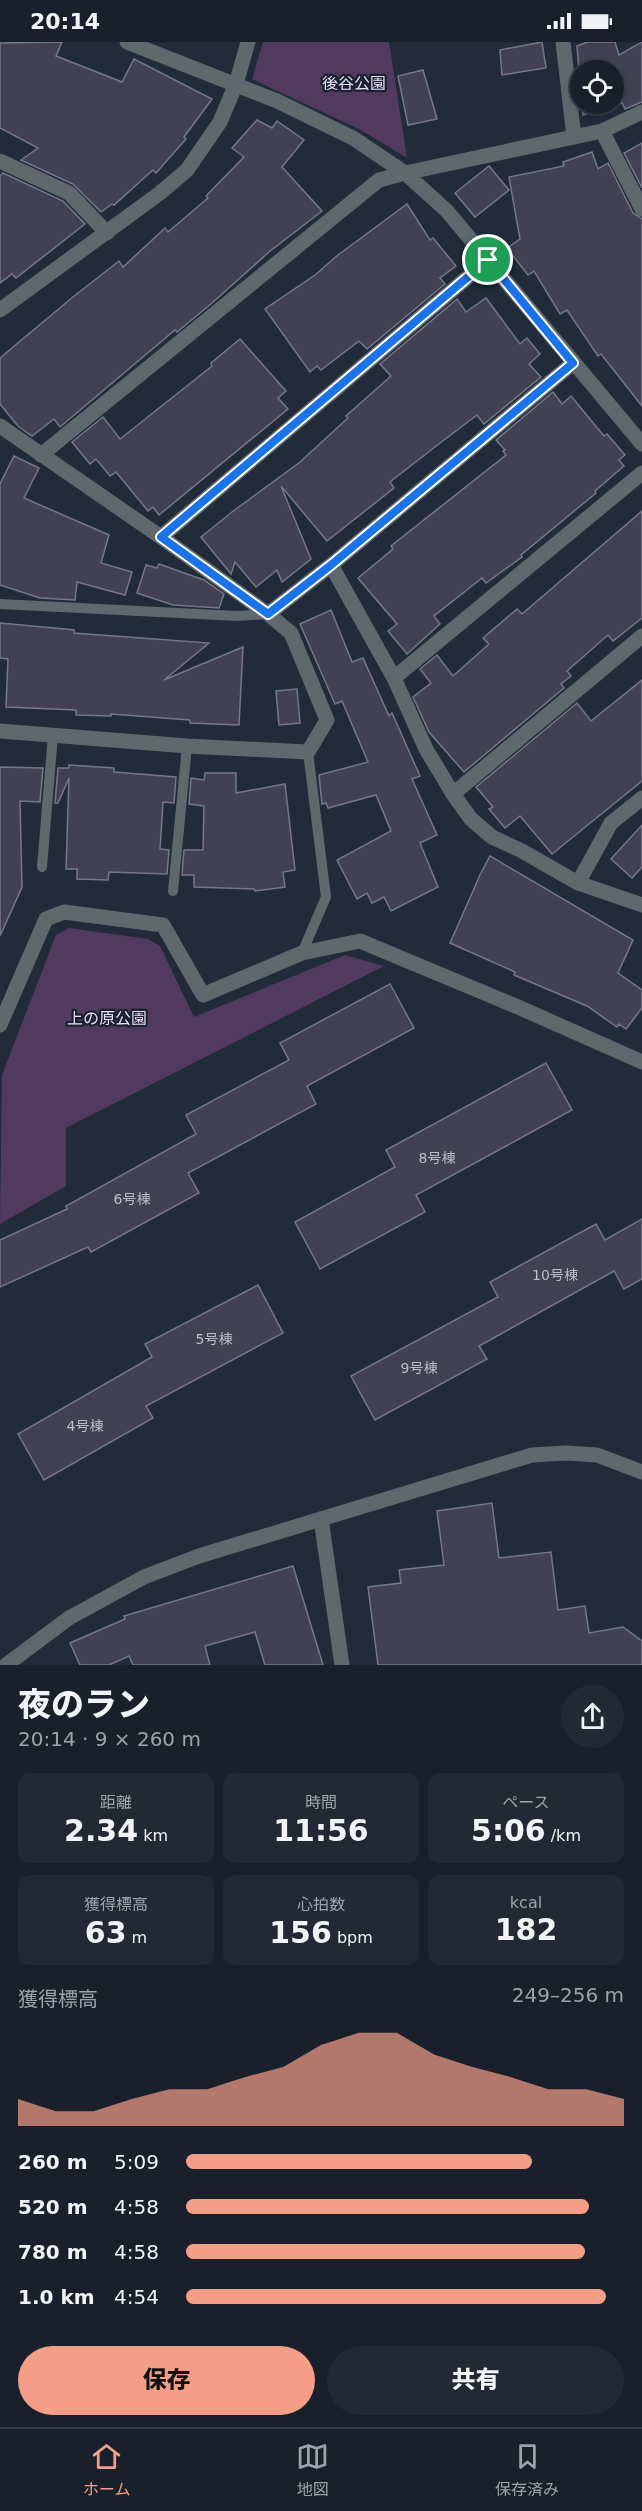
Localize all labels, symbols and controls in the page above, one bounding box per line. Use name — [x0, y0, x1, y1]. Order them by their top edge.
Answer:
text: 20:14 — [30, 9, 100, 34]
map controls — [570, 60, 624, 114]
button: locate — [570, 60, 624, 114]
park label: 後谷公園 — [322, 74, 386, 93]
pin — [462, 234, 513, 285]
icon: arrive — [471, 243, 504, 276]
park label: 上の原公園 — [67, 1009, 147, 1028]
house number: 8号棟 — [419, 1150, 455, 1166]
house number: 6号棟 — [114, 1191, 150, 1207]
house number: 10号棟 — [532, 1267, 578, 1283]
house number: 5号棟 — [196, 1331, 232, 1347]
house number: 9号棟 — [401, 1360, 437, 1376]
house number: 4号棟 — [67, 1418, 103, 1434]
text: 夜のラン — [18, 1685, 150, 1724]
button: share — [561, 1685, 624, 1748]
text: 20:14 · 9 × 260 m — [18, 1727, 201, 1751]
text: 距離 — [100, 1793, 132, 1812]
text: 時間 — [305, 1793, 337, 1812]
text: ペース — [502, 1793, 550, 1812]
text: 2.34 — [64, 1813, 138, 1848]
text: 11:56 — [273, 1813, 369, 1848]
text: 5:06 — [471, 1813, 546, 1848]
text: km — [138, 1826, 168, 1845]
text: /km — [546, 1826, 581, 1845]
text: kcal — [510, 1893, 542, 1912]
text: 獲得標高 — [84, 1895, 148, 1914]
text: 心拍数 — [297, 1895, 345, 1914]
text: 182 — [495, 1912, 557, 1947]
text: 63 — [85, 1915, 127, 1950]
text: 156 — [269, 1915, 332, 1950]
text: m — [127, 1928, 147, 1947]
text: bpm — [332, 1928, 373, 1947]
text: 249–256 m — [512, 1983, 624, 2007]
text: 獲得標高 — [18, 1987, 98, 2011]
text: 260 m — [18, 2150, 88, 2174]
text: 5:09 — [114, 2150, 159, 2174]
text: 520 m — [18, 2195, 88, 2219]
text: 4:58 — [114, 2195, 159, 2219]
text: 780 m — [18, 2240, 88, 2264]
text: 4:58 — [114, 2240, 159, 2264]
text: 1.0 km — [18, 2285, 95, 2309]
text: 4:54 — [114, 2285, 159, 2309]
button: 保存 — [18, 2346, 315, 2415]
button: 共有 — [327, 2346, 624, 2415]
tab: ホーム — [83, 2440, 130, 2500]
tab: 地図 — [296, 2440, 329, 2500]
tab: 保存済み — [495, 2440, 559, 2500]

